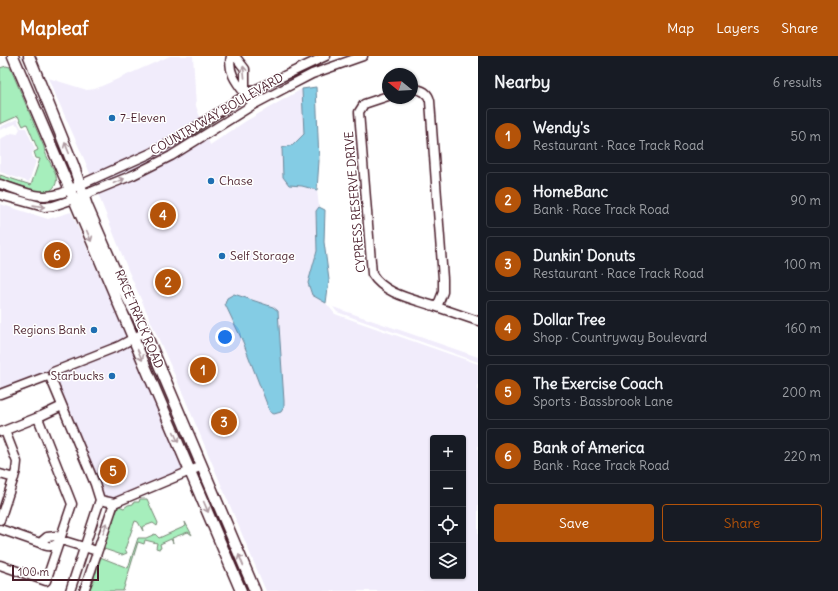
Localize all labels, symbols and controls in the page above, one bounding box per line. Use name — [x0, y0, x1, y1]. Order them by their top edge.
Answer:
text: Mapleaf — [20, 16, 89, 40]
text: Map — [667, 19, 694, 37]
text: Layers — [716, 19, 759, 37]
text: Share — [781, 19, 818, 37]
one-way arrow — [241, 66, 248, 79]
north arrow — [382, 68, 418, 104]
street label: COUNTRYWAY BOULEVARD — [148, 69, 286, 158]
text: Nearby — [494, 71, 550, 93]
text: 6 results — [773, 74, 822, 91]
place label: 7-Eleven — [120, 110, 166, 125]
marker: 7-Eleven — [107, 113, 117, 123]
text: Wendy's — [533, 118, 590, 137]
text: 1 — [505, 128, 511, 145]
text: 50 m — [790, 128, 821, 145]
street label: CYPRESS RESERVE DRIVE — [341, 131, 368, 273]
text: Restaurant · Race Track Road — [533, 137, 704, 154]
one-way arrow — [62, 142, 70, 154]
place label: Chase — [219, 173, 253, 188]
marker: Chase — [206, 176, 216, 186]
one-way arrow — [113, 177, 125, 184]
text: HomeBanc — [533, 182, 608, 201]
text: 2 — [504, 192, 512, 209]
text: 90 m — [790, 192, 821, 209]
pin: 4 — [150, 200, 176, 230]
text: Bank · Race Track Road — [533, 201, 669, 218]
one-way arrow — [32, 202, 45, 210]
one-way arrow — [85, 229, 93, 241]
pin: 6 — [44, 240, 70, 270]
text: Dunkin' Donuts — [533, 246, 635, 265]
place label: Self Storage — [230, 248, 295, 263]
marker: Self Storage — [217, 251, 227, 261]
text: 3 — [504, 256, 512, 273]
text: 100 m — [784, 256, 821, 273]
text: Restaurant · Race Track Road — [533, 265, 704, 282]
street label: RACE TRACK ROAD — [112, 267, 167, 370]
pin: 2 — [155, 267, 181, 297]
text: Dollar Tree — [533, 310, 606, 329]
text: 4 — [504, 320, 512, 337]
text: 160 m — [785, 320, 821, 337]
place label: Regions Bank — [13, 322, 86, 337]
marker: Regions Bank — [89, 325, 99, 335]
your location — [215, 327, 235, 347]
text: Shop · Countryway Boulevard — [533, 329, 707, 346]
one-way arrow — [137, 349, 144, 361]
pin: 1 — [190, 355, 216, 385]
place label: Starbucks — [50, 368, 104, 383]
marker: Starbucks — [107, 371, 117, 381]
text: The Exercise Coach — [533, 374, 663, 393]
text: 5 — [504, 384, 512, 401]
text: 200 m — [782, 384, 821, 401]
text: Sports · Bassbrook Lane — [533, 393, 673, 410]
pin: 3 — [211, 407, 237, 437]
one-way arrow — [173, 431, 180, 443]
map controls — [430, 435, 466, 579]
button: + — [430, 435, 466, 471]
text: Bank of America — [533, 438, 645, 457]
text: 6 — [504, 448, 512, 465]
text: 220 m — [784, 448, 821, 465]
pin: 5 — [100, 456, 126, 486]
text: Bank · Race Track Road — [533, 457, 669, 474]
button: − — [430, 471, 466, 507]
one-way arrow — [202, 500, 210, 512]
button: Save — [494, 504, 654, 542]
button: Share — [662, 504, 822, 542]
button: locate — [430, 507, 466, 543]
one-way arrow — [102, 522, 110, 534]
button: layers — [430, 543, 466, 579]
one-way arrow — [237, 554, 245, 566]
scale bar — [12, 563, 99, 582]
text: 100 m — [18, 565, 49, 579]

